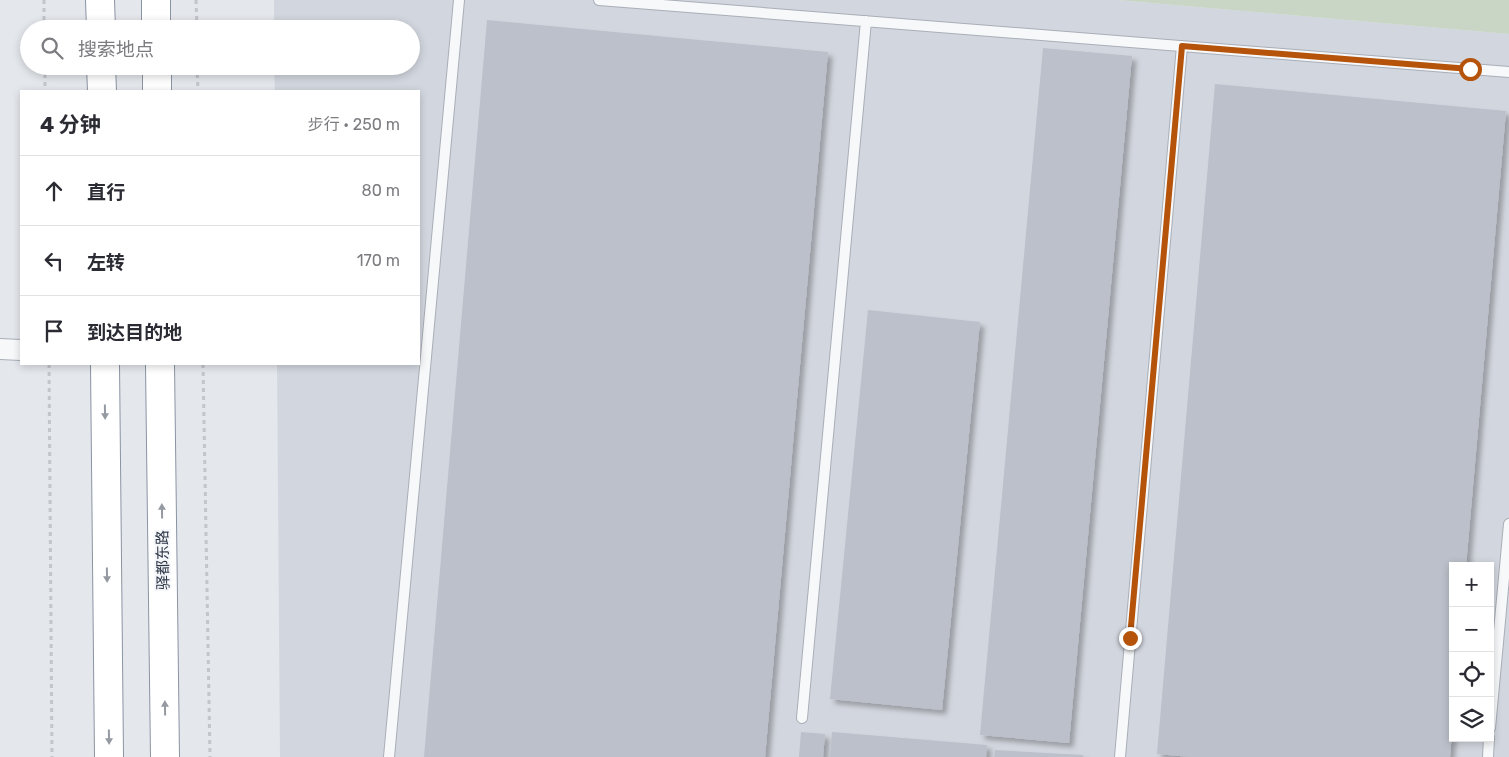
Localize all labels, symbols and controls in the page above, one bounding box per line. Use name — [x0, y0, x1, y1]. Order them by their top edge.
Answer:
search box — [20, 20, 420, 75]
icon: search — [38, 34, 66, 62]
text: 搜索地点 — [78, 38, 154, 61]
route start — [1459, 58, 1482, 81]
text: 4 分钟 — [40, 112, 101, 137]
text: 步行 · 250 m — [308, 115, 400, 134]
icon: ahead — [40, 177, 68, 205]
text: 直行 — [87, 181, 125, 204]
text: 80 m — [362, 181, 400, 200]
icon: left — [40, 247, 68, 275]
text: 左转 — [87, 251, 125, 274]
text: 170 m — [357, 251, 400, 270]
icon: arrive — [40, 317, 68, 345]
text: 到达目的地 — [87, 321, 182, 344]
one-way arrow — [102, 405, 110, 421]
one-way arrow — [158, 503, 166, 519]
street label: 驿都东路 — [153, 530, 173, 590]
map controls — [1449, 562, 1494, 742]
button: + — [1449, 562, 1494, 607]
one-way arrow — [103, 567, 111, 583]
button: − — [1449, 607, 1494, 652]
route end — [1119, 627, 1142, 650]
button: locate — [1449, 652, 1494, 697]
button: layers — [1449, 697, 1494, 742]
one-way arrow — [161, 700, 169, 716]
one-way arrow — [105, 730, 113, 746]

